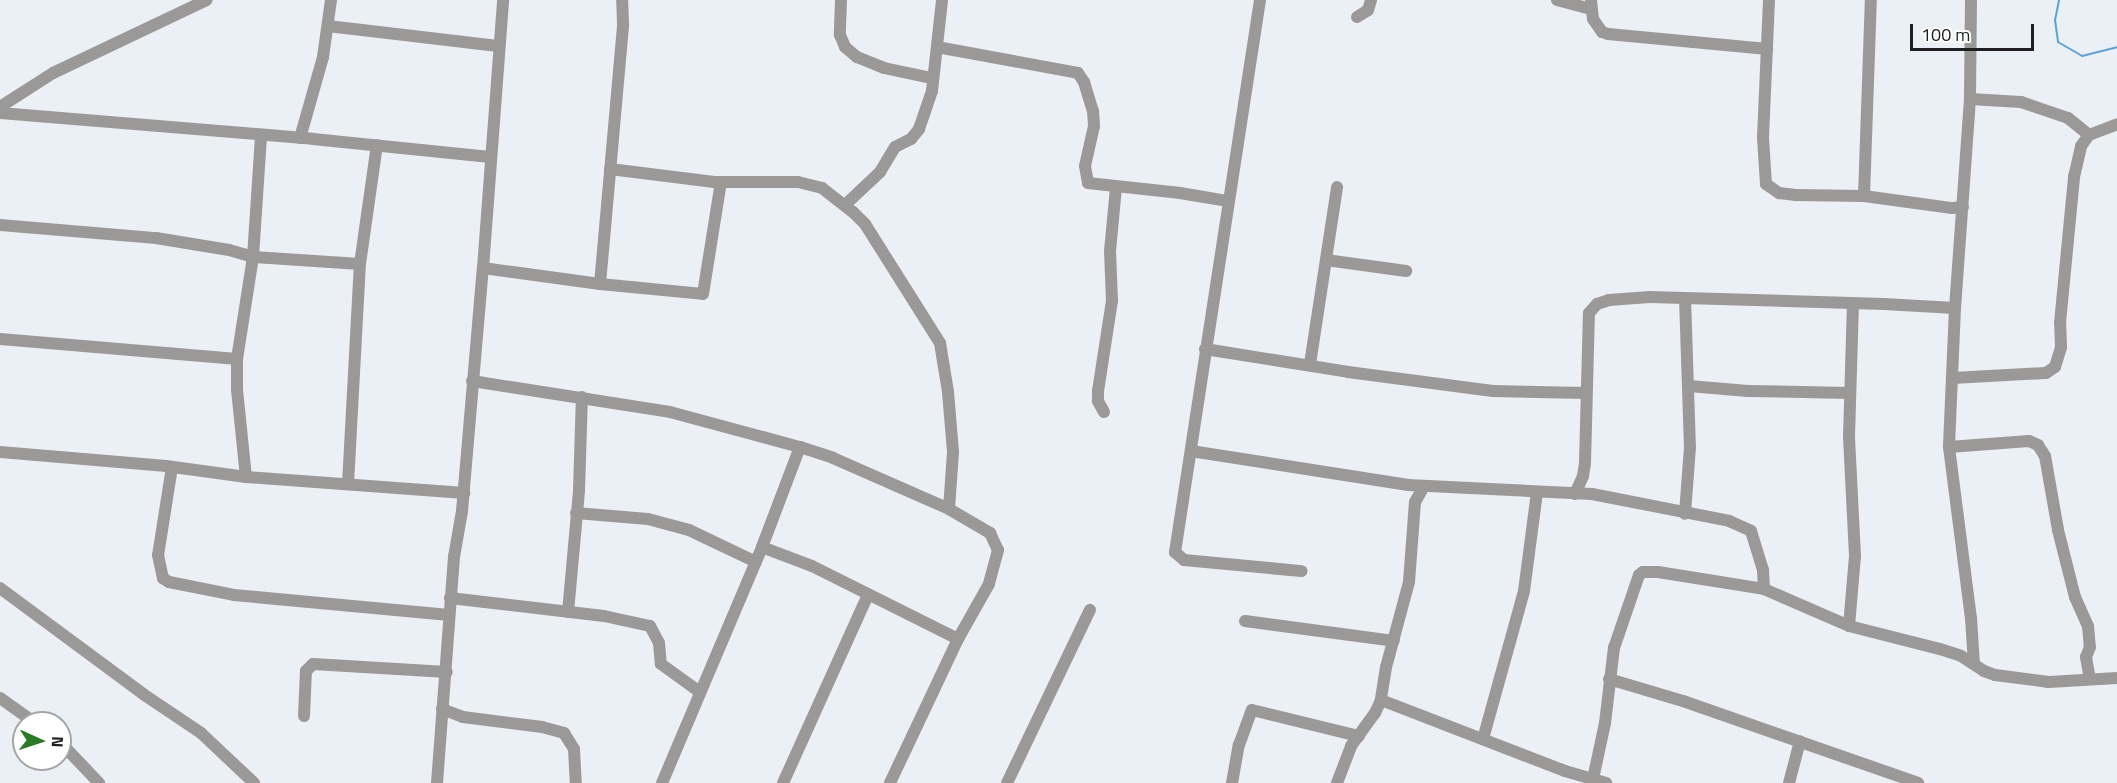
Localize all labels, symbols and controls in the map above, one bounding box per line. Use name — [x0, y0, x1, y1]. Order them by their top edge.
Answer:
scale bar — [1913, 12, 2038, 50]
text: 100 m — [1921, 21, 1970, 48]
north arrow — [12, 711, 72, 771]
text: N — [46, 736, 70, 748]

